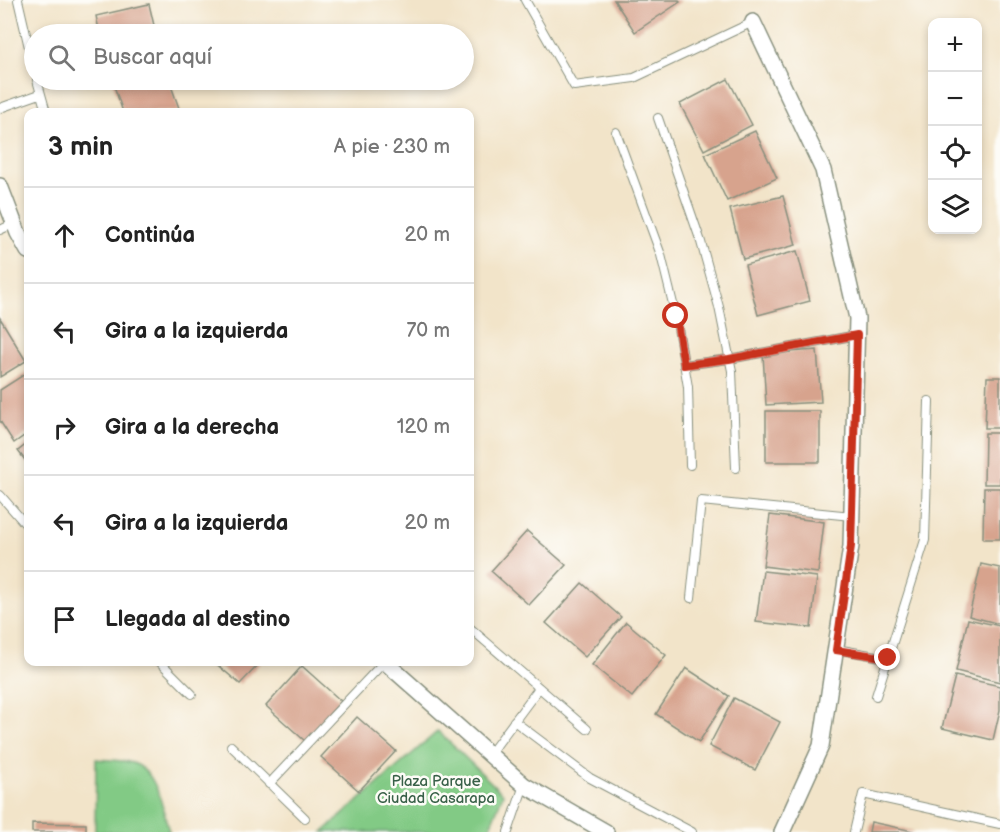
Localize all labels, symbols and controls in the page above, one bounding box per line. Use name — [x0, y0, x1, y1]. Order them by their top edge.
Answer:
map controls — [928, 18, 982, 234]
button: + — [928, 18, 982, 72]
search box — [24, 24, 474, 90]
icon: search — [45, 41, 78, 74]
text: Buscar aquí — [93, 44, 212, 71]
button: − — [928, 72, 982, 126]
button: locate — [928, 126, 982, 180]
text: 3 min — [48, 132, 113, 163]
text: A pie · 230 m — [334, 135, 450, 159]
button: layers — [928, 180, 982, 234]
icon: ahead — [48, 219, 81, 252]
text: Continúa — [105, 222, 195, 249]
text: 20 m — [405, 223, 450, 247]
route start — [662, 302, 688, 328]
icon: left — [48, 315, 81, 348]
text: Gira a la izquierda — [105, 318, 289, 345]
text: 70 m — [406, 319, 450, 343]
icon: right — [48, 411, 81, 444]
text: Gira a la derecha — [105, 414, 279, 441]
text: 120 m — [397, 415, 450, 439]
icon: left — [48, 507, 81, 540]
text: Gira a la izquierda — [105, 510, 289, 537]
text: 20 m — [405, 511, 450, 535]
icon: arrive — [48, 603, 81, 636]
text: Llegada al destino — [105, 606, 290, 633]
route end — [874, 644, 900, 670]
park label: Plaza Parque Ciudad Casarapa — [377, 772, 495, 808]

